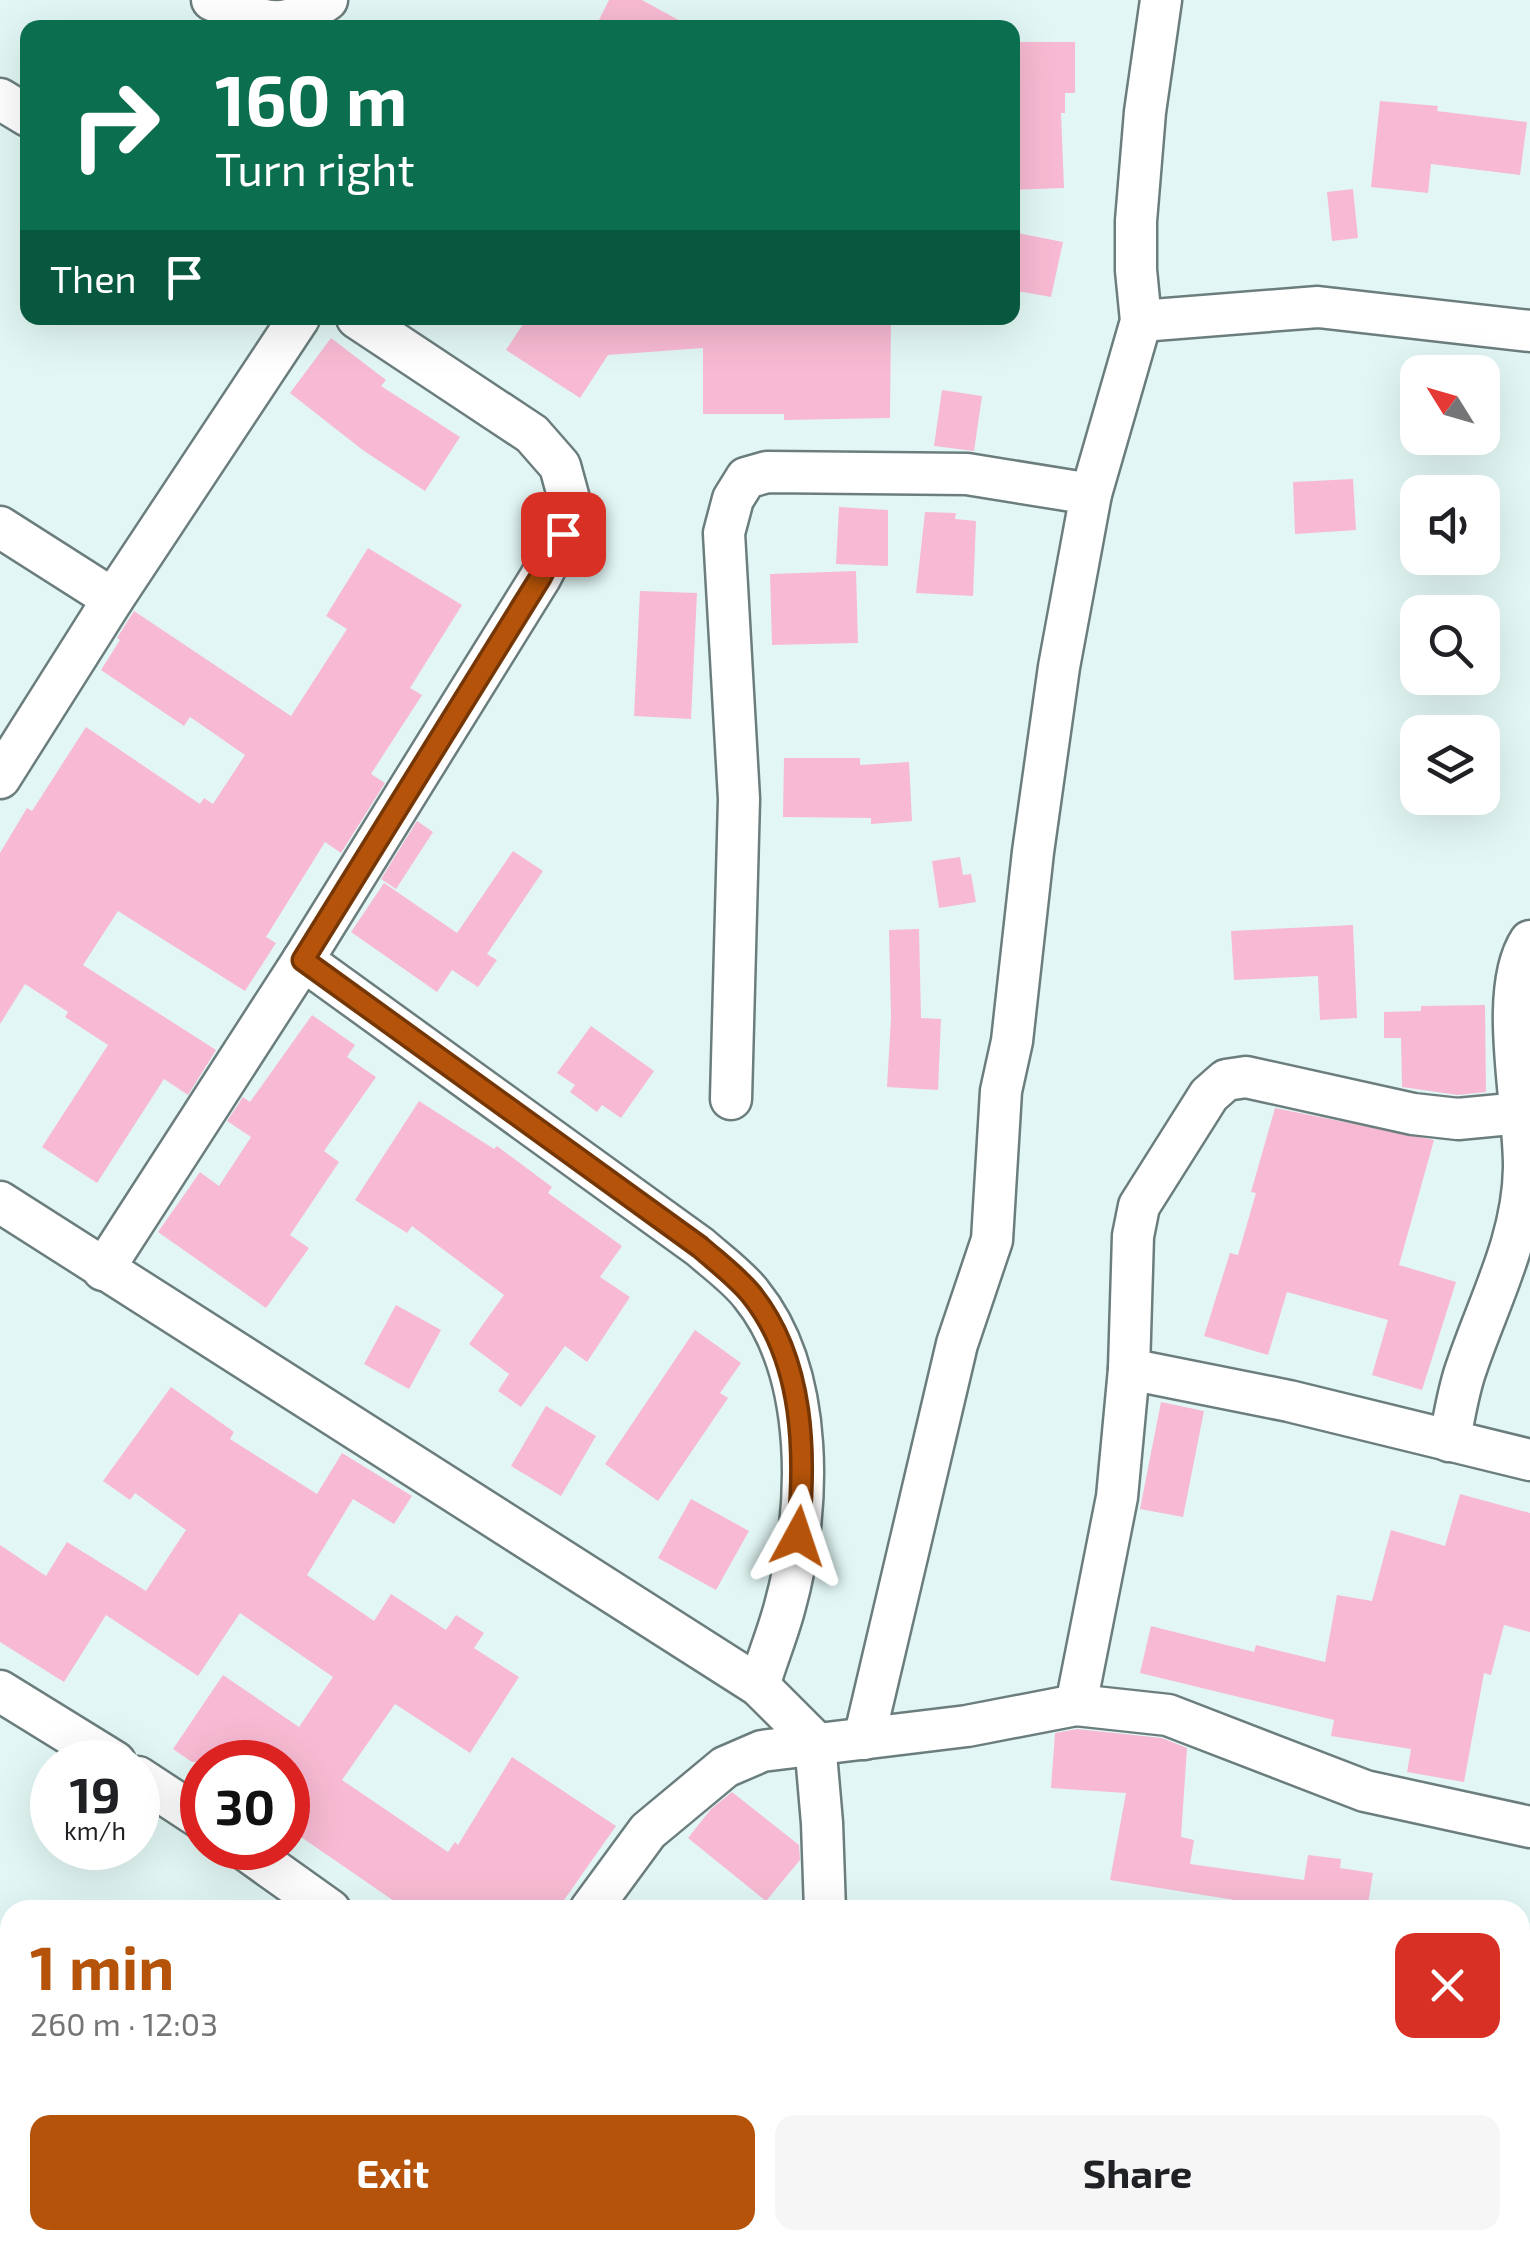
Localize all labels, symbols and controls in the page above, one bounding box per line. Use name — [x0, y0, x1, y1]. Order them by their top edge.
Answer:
text: 160 m — [215, 56, 408, 140]
icon: right — [50, 60, 180, 190]
text: Turn right — [215, 141, 415, 195]
icon: arrive — [157, 250, 212, 305]
text: Then — [50, 255, 137, 301]
north arrow — [1400, 355, 1500, 455]
map controls — [1400, 355, 1500, 815]
button: sound — [1400, 475, 1500, 575]
pin — [521, 492, 606, 577]
icon: arrive — [536, 507, 591, 562]
button: search — [1400, 595, 1500, 695]
button: layers — [1400, 715, 1500, 815]
position arrow — [746, 1484, 850, 1588]
speed limit sign: 30 — [180, 1740, 310, 1870]
text: 19 — [69, 1763, 121, 1823]
text: km/h — [64, 1815, 126, 1845]
text: 1 min — [30, 1930, 174, 2002]
button: close — [1395, 1933, 1500, 2038]
text: 260 m · 12:03 — [30, 2004, 218, 2042]
button: Exit — [30, 2115, 755, 2230]
button: Share — [775, 2115, 1500, 2230]

